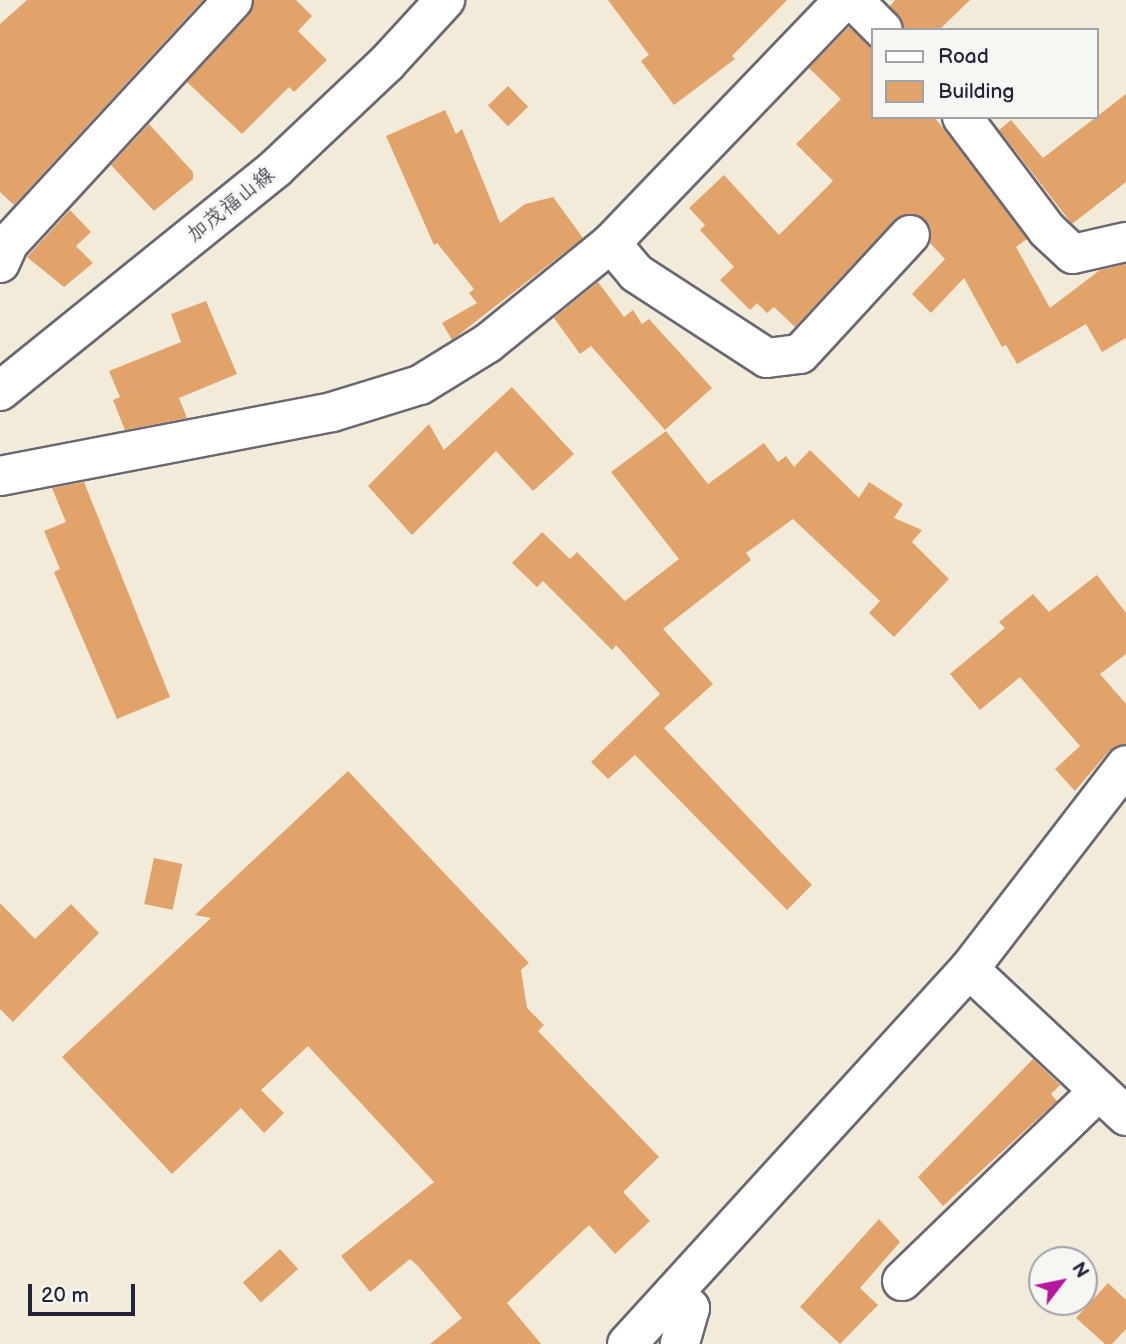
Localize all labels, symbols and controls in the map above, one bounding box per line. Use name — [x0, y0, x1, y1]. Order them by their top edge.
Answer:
legend — [870, 28, 1098, 119]
text: Road — [938, 44, 989, 69]
text: Building — [938, 79, 1014, 104]
street label: 加茂福山線 — [182, 162, 280, 248]
north arrow — [1028, 1246, 1098, 1316]
text: N — [1066, 1259, 1093, 1283]
scale bar — [32, 1270, 138, 1314]
text: 20 m — [41, 1283, 89, 1308]

